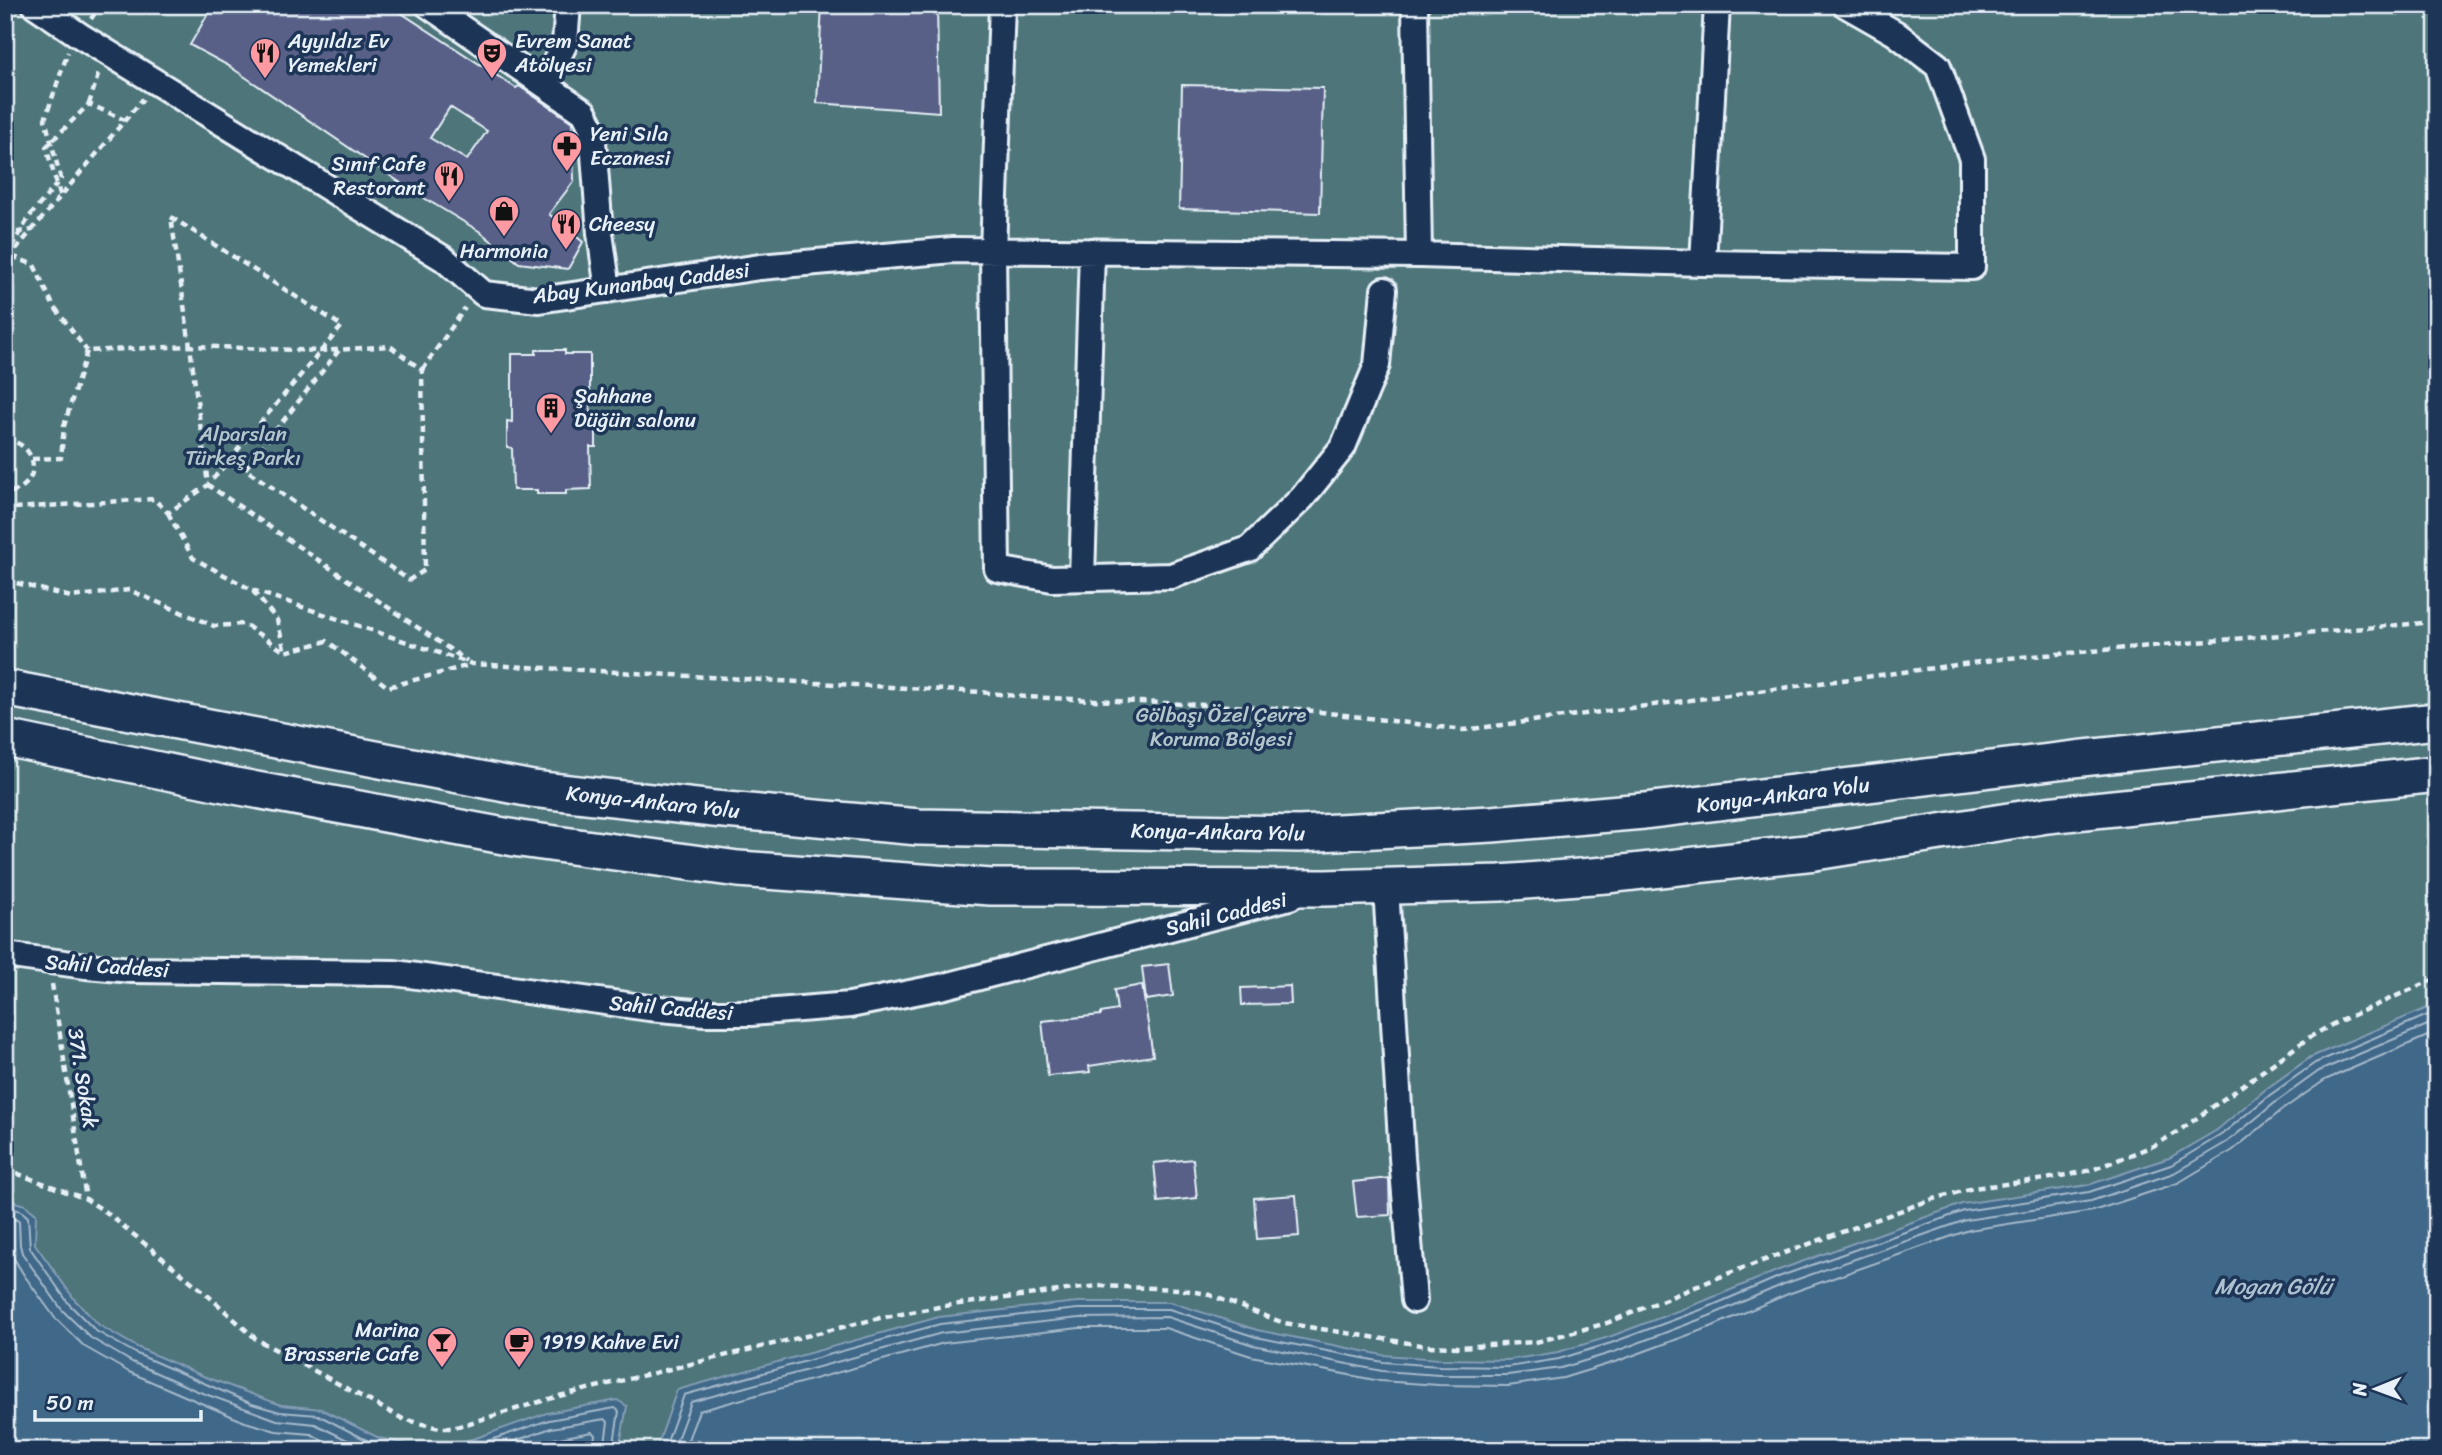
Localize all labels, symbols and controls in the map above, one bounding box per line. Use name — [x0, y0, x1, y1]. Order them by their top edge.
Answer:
place label: Ayyıldız Ev Yemekleri — [287, 22, 390, 84]
place label: Evrem Sanat Atölyesi — [514, 22, 632, 84]
restaurant icon: Ayyıldız Ev Yemekleri — [248, 36, 282, 80]
theatre icon: Evrem Sanat Atölyesi — [475, 36, 509, 80]
place label: Yeni Sıla Eczanesi — [590, 115, 672, 177]
pharmacy icon: Yeni Sıla Eczanesi — [550, 129, 584, 173]
place label: Sınıf Cafe Restorant — [332, 145, 426, 207]
restaurant icon: Sınıf Cafe Restorant — [432, 159, 466, 203]
shop icon: Harmonia — [487, 194, 521, 238]
place label: Cheesy — [589, 205, 655, 243]
restaurant icon: Cheesy — [549, 207, 583, 251]
place label: Harmonia — [460, 232, 549, 270]
street label: Abay Kunanbay Caddesi — [530, 251, 753, 315]
place label: Şahhane Düğün salonu — [574, 377, 696, 439]
building icon: Şahhane Düğün salonu — [534, 391, 568, 435]
park label: Alparslan Türkeş Parkı — [185, 415, 301, 477]
park label: Gölbaşı Özel Çevre Koruma Bölgesi — [1136, 696, 1306, 758]
street label: Konya-Ankara Yolu — [1694, 766, 1872, 824]
street label: Konya-Ankara Yolu — [564, 774, 742, 830]
street label: Konya-Ankara Yolu — [1130, 811, 1306, 853]
street label: Sahil Caddesi — [1161, 880, 1292, 947]
street label: Sahil Caddesi — [44, 943, 171, 989]
street label: Sahil Caddesi — [608, 984, 736, 1032]
street label: 371. Sokak — [56, 1025, 110, 1131]
water label: Mogan Gölü — [2215, 1266, 2336, 1307]
place label: Marina Brasserie Cafe — [284, 1311, 419, 1373]
place label: 1919 Kahve Evi — [542, 1323, 680, 1361]
bar icon: Marina Brasserie Cafe — [425, 1325, 459, 1369]
cafe icon: 1919 Kahve Evi — [502, 1325, 536, 1369]
north arrow — [2340, 1354, 2410, 1424]
scale bar — [35, 1378, 201, 1422]
text: N — [2343, 1382, 2376, 1397]
text: 50 m — [46, 1384, 94, 1422]

